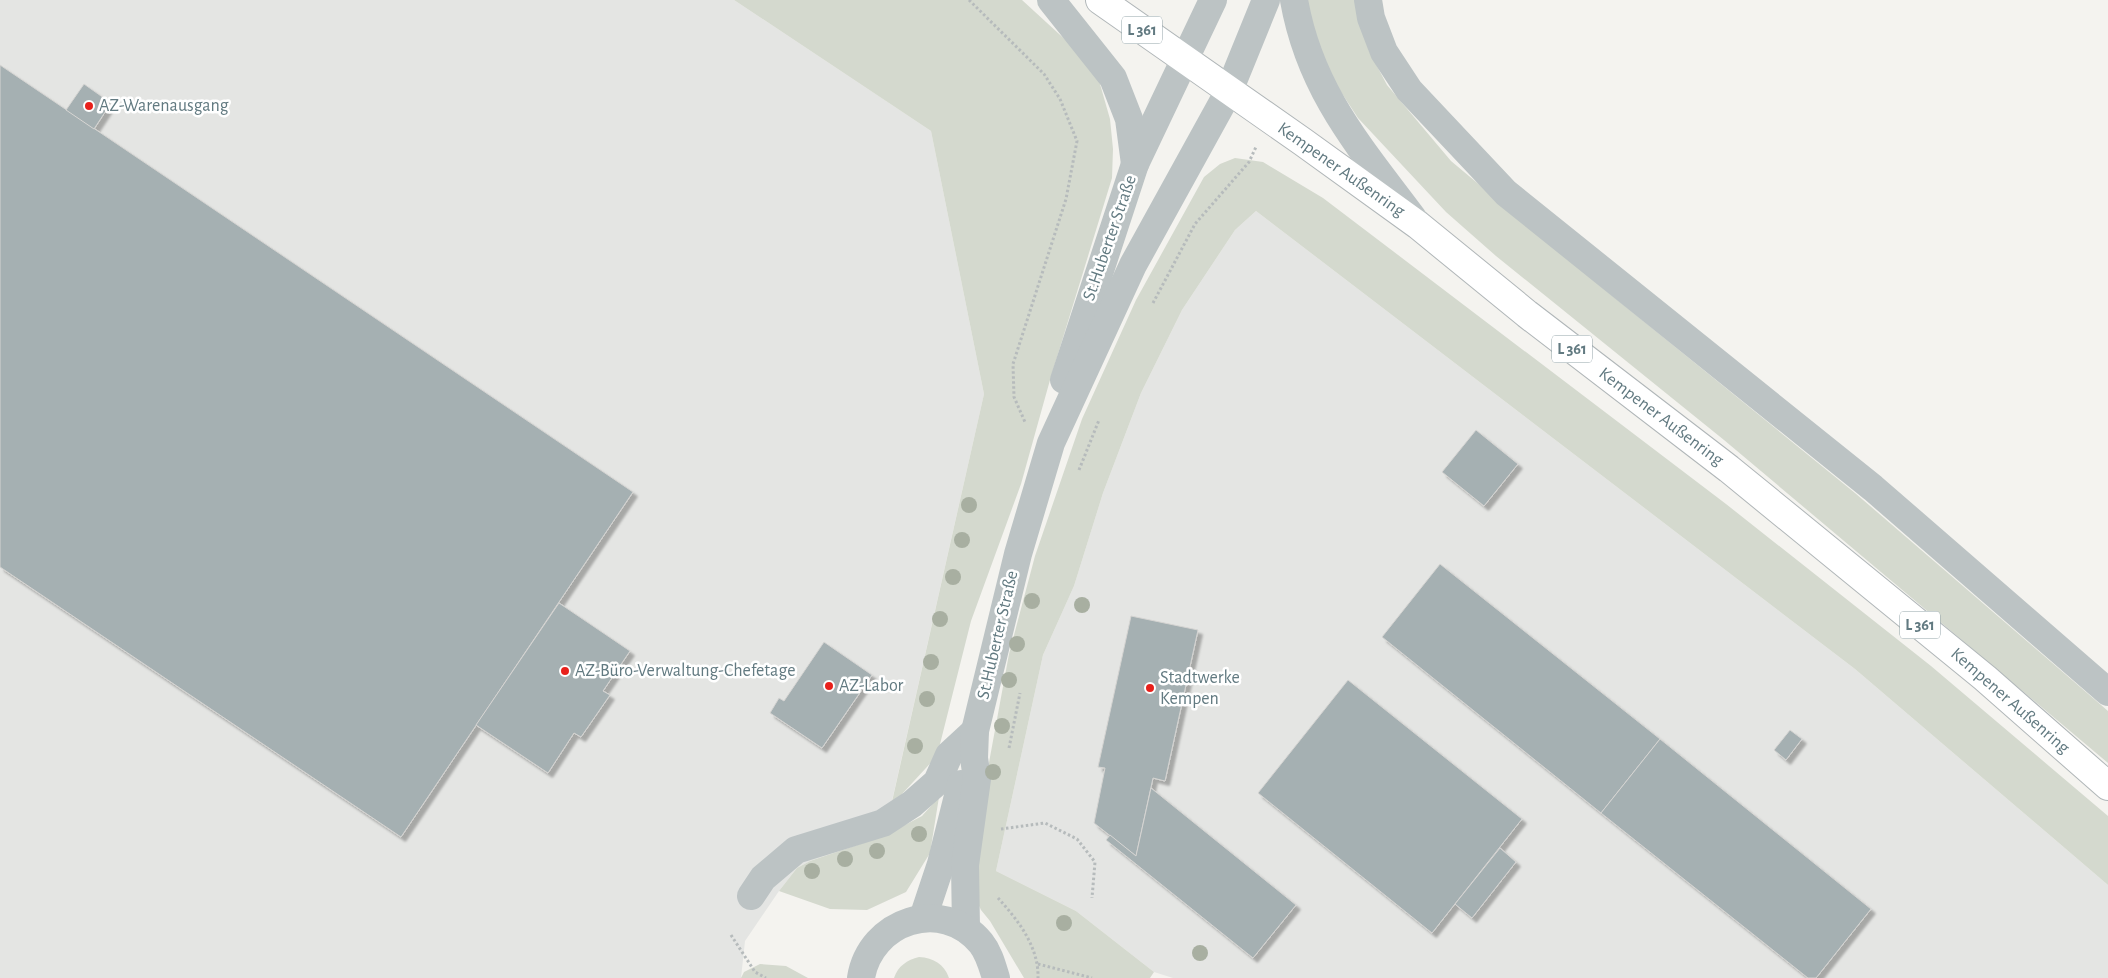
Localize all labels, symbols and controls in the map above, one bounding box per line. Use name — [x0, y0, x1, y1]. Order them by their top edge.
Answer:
road number: L 361 — [1122, 16, 1162, 44]
place label: AZ-Warenausgang — [99, 97, 229, 115]
marker: AZ-Warenausgang — [83, 100, 95, 112]
street label: Kempener Außenring — [1274, 119, 1408, 221]
street label: St.Huberter Straße — [1080, 173, 1140, 303]
road number: L 361 — [1552, 336, 1592, 362]
street label: Kempener Außenring — [1595, 364, 1727, 470]
street label: St.Huberter Straße — [974, 569, 1022, 701]
road number: L 361 — [1900, 612, 1940, 638]
street label: Kempener Außenring — [1947, 645, 2073, 757]
place label: AZ-Büro-Verwaltung-Chefetage — [575, 662, 795, 680]
marker: AZ-Büro-Verwaltung-Chefetage — [559, 665, 571, 677]
place label: Stadtwerke Kempen — [1160, 669, 1240, 708]
place label: AZ-Labor — [839, 677, 904, 695]
marker: AZ-Labor — [823, 680, 835, 692]
marker: Stadtwerke Kempen — [1144, 682, 1156, 694]

